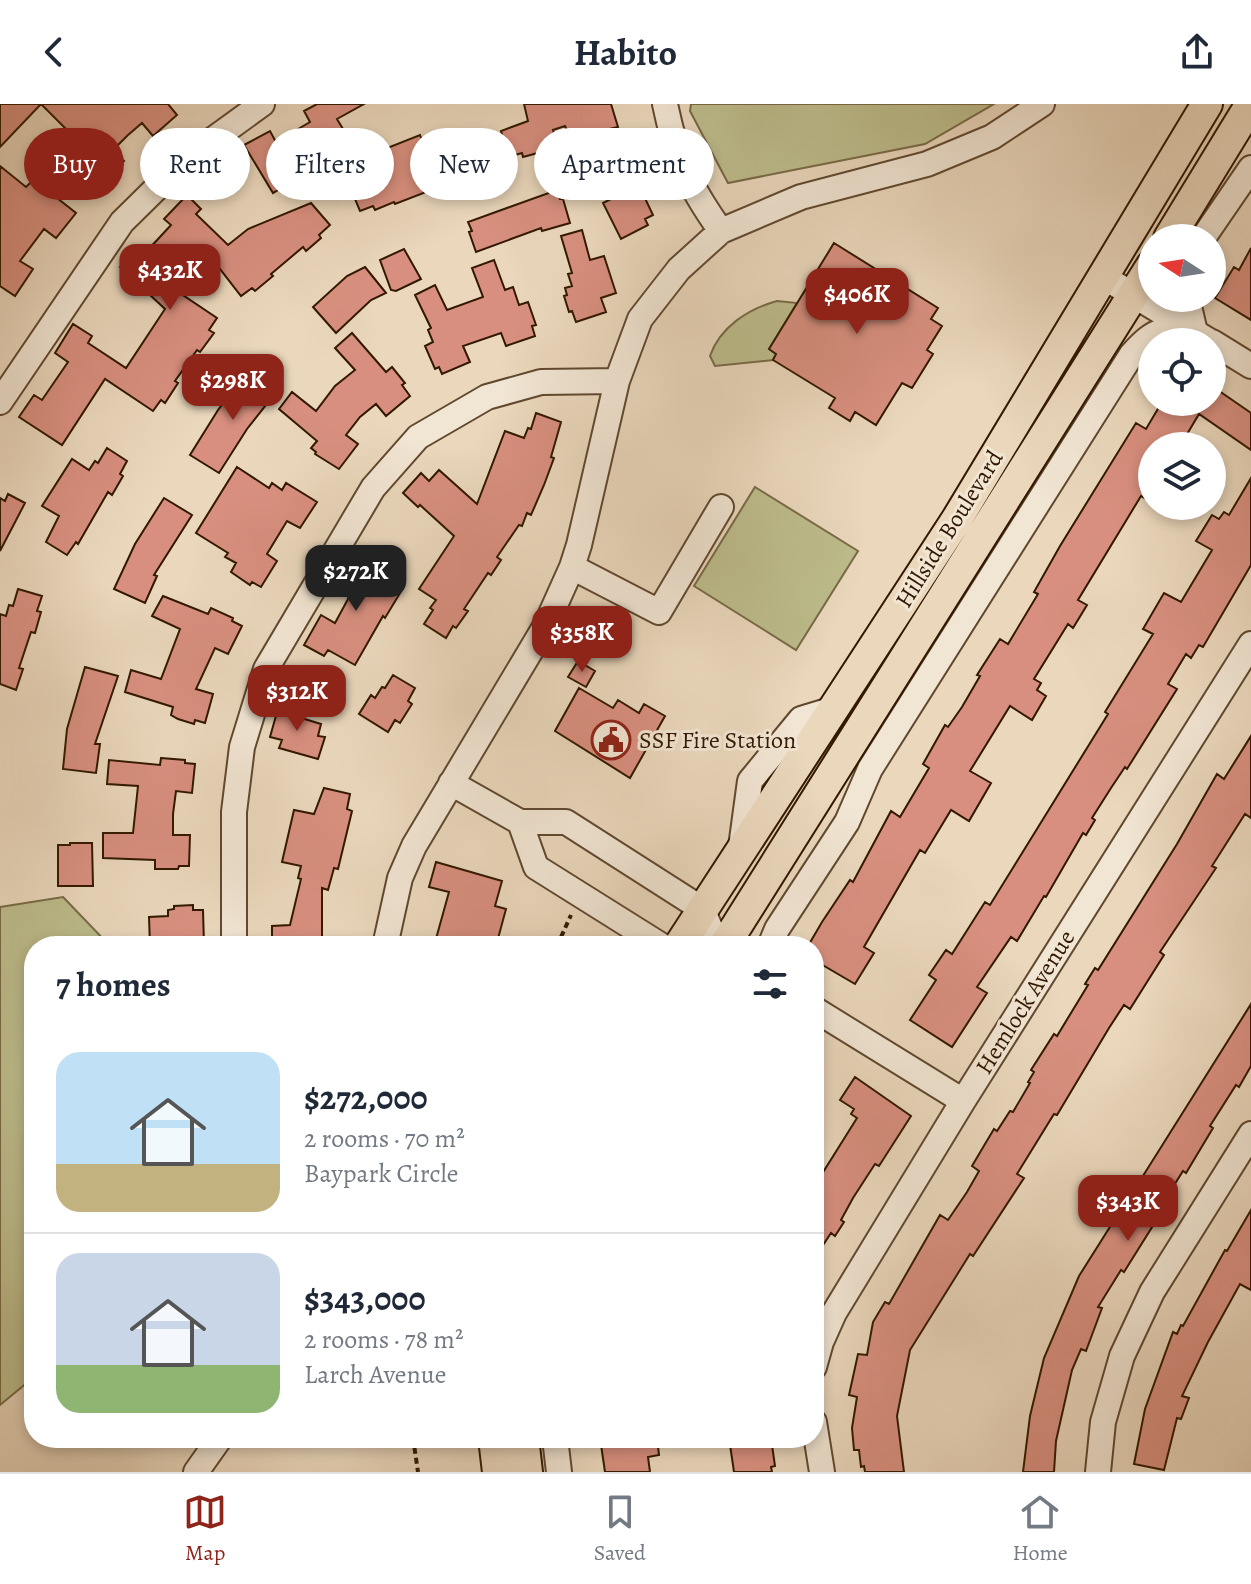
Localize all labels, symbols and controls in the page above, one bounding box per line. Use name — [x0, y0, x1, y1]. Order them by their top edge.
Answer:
text: Habito — [574, 28, 677, 77]
icon: back — [32, 30, 76, 74]
icon: share — [1175, 30, 1219, 74]
chip: Buy — [24, 128, 124, 200]
chip: Rent — [140, 128, 250, 200]
chip: Filters — [266, 128, 394, 200]
chip: New — [410, 128, 518, 200]
chip: Apartment — [534, 128, 714, 200]
north arrow — [1138, 224, 1226, 312]
map controls — [1138, 224, 1226, 520]
pin: $432K — [114, 244, 226, 312]
text: $432K — [137, 252, 203, 287]
pin: $406K — [801, 268, 913, 336]
text: $406K — [824, 276, 890, 311]
button: locate — [1138, 328, 1226, 416]
pin: $298K — [177, 354, 289, 422]
text: $298K — [200, 362, 266, 397]
button: layers — [1138, 432, 1226, 520]
street label: Hillside Boulevard — [888, 444, 1010, 614]
pin: $272K — [300, 545, 412, 613]
text: $272K — [323, 553, 389, 588]
pin: $358K — [526, 606, 638, 674]
text: $358K — [550, 614, 614, 649]
pin: $312K — [241, 665, 353, 733]
text: $312K — [266, 673, 328, 708]
public building icon: SSF Fire Station — [590, 719, 632, 761]
place label: SSF Fire Station — [639, 724, 796, 756]
street label: Hemlock Avenue — [968, 924, 1082, 1080]
text: 7 homes — [56, 961, 171, 1008]
icon: filters — [748, 962, 792, 1006]
text: $272,000 — [304, 1074, 428, 1121]
icon: home — [120, 1084, 216, 1180]
text: 2 rooms · 70 m² — [304, 1121, 465, 1156]
text: Baypark Circle — [304, 1156, 458, 1191]
pin: $343K — [1072, 1175, 1184, 1243]
text: $343K — [1096, 1183, 1160, 1218]
text: $343,000 — [304, 1275, 426, 1322]
icon: home — [120, 1285, 216, 1381]
text: 2 rooms · 78 m² — [304, 1322, 463, 1357]
text: Larch Avenue — [304, 1357, 446, 1392]
tab: Map — [183, 1490, 227, 1568]
tab: Saved — [594, 1490, 646, 1568]
tab: Home — [1012, 1490, 1068, 1568]

